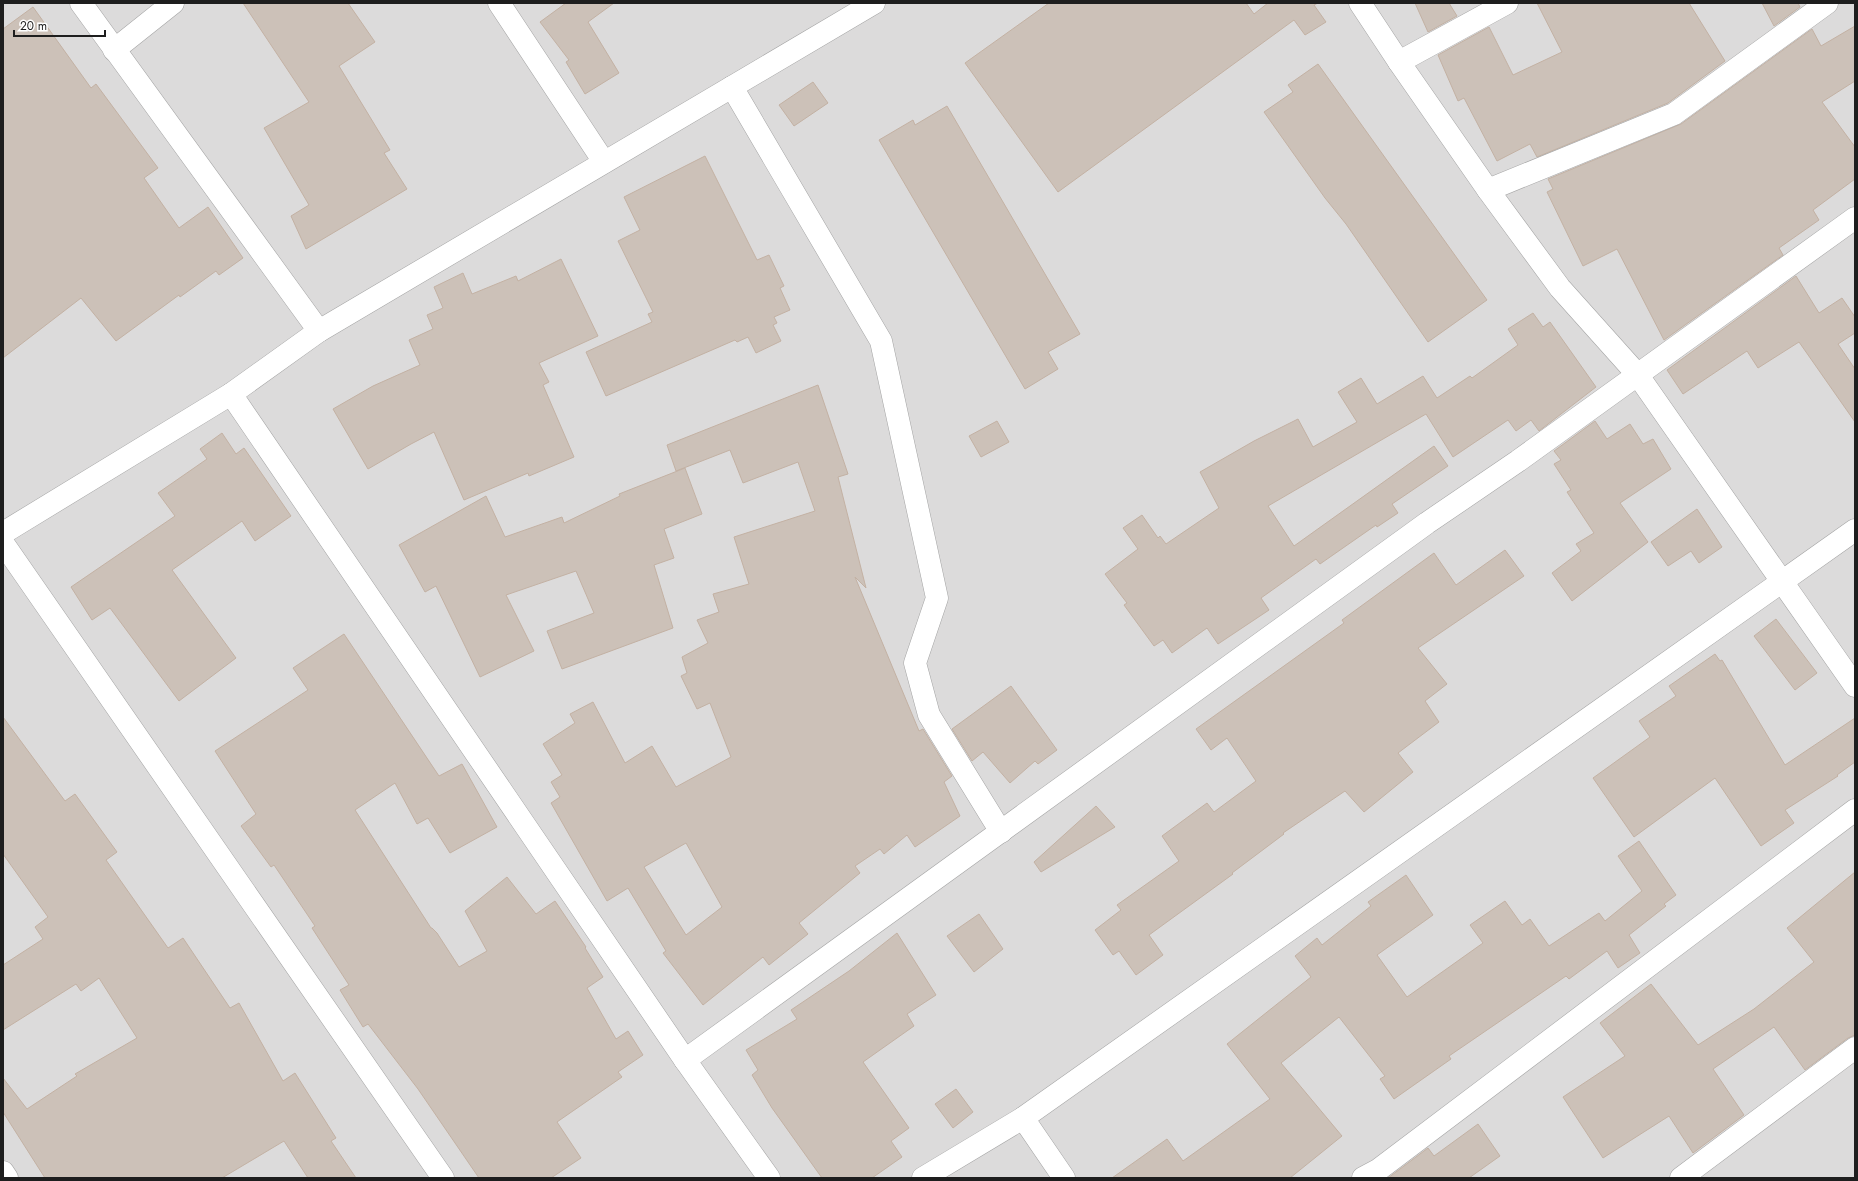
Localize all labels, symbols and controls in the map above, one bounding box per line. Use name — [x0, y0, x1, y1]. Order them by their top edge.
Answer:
scale bar — [14, 12, 105, 38]
text: 20 m — [20, 17, 47, 35]

